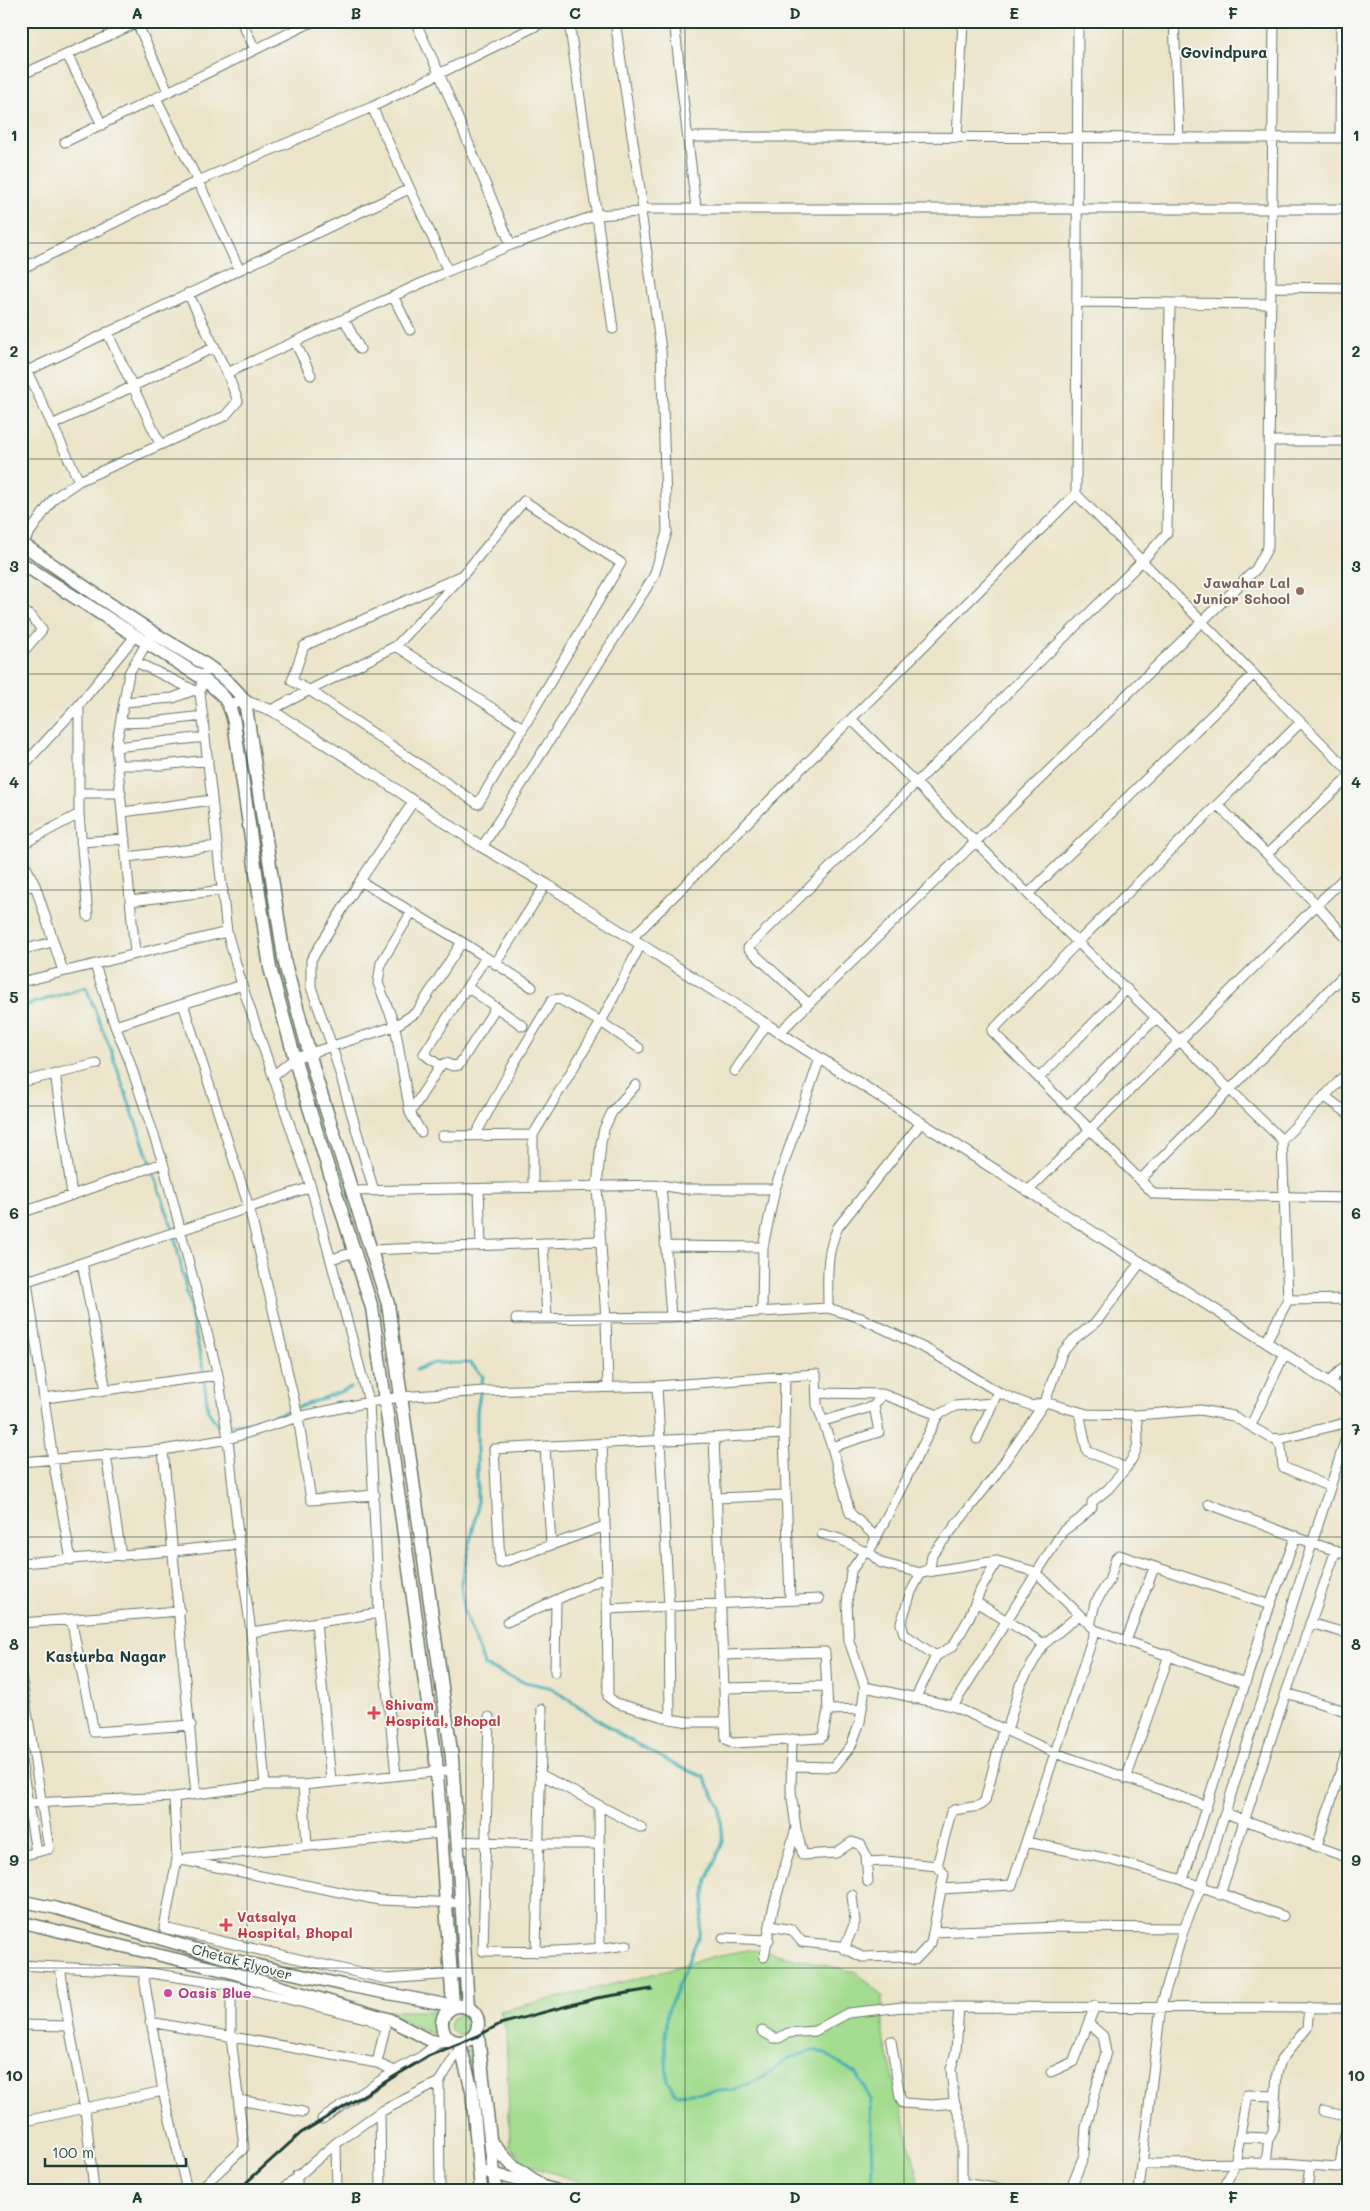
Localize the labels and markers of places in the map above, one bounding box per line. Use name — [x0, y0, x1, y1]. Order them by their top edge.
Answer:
place label: Jawahar Lal Junior School — [1193, 573, 1290, 608]
marker: Jawahar Lal Junior School — [1294, 585, 1306, 597]
place label: Shivam Hospital, Bhopal — [385, 1695, 501, 1730]
marker: Shivam Hospital, Bhopal — [367, 1706, 381, 1720]
place label: Vatsalya Hospital, Bhopal — [237, 1907, 353, 1942]
marker: Vatsalya Hospital, Bhopal — [219, 1918, 233, 1932]
place label: Oasis Blue — [178, 1983, 251, 2002]
marker: Oasis Blue — [162, 1987, 174, 1999]

